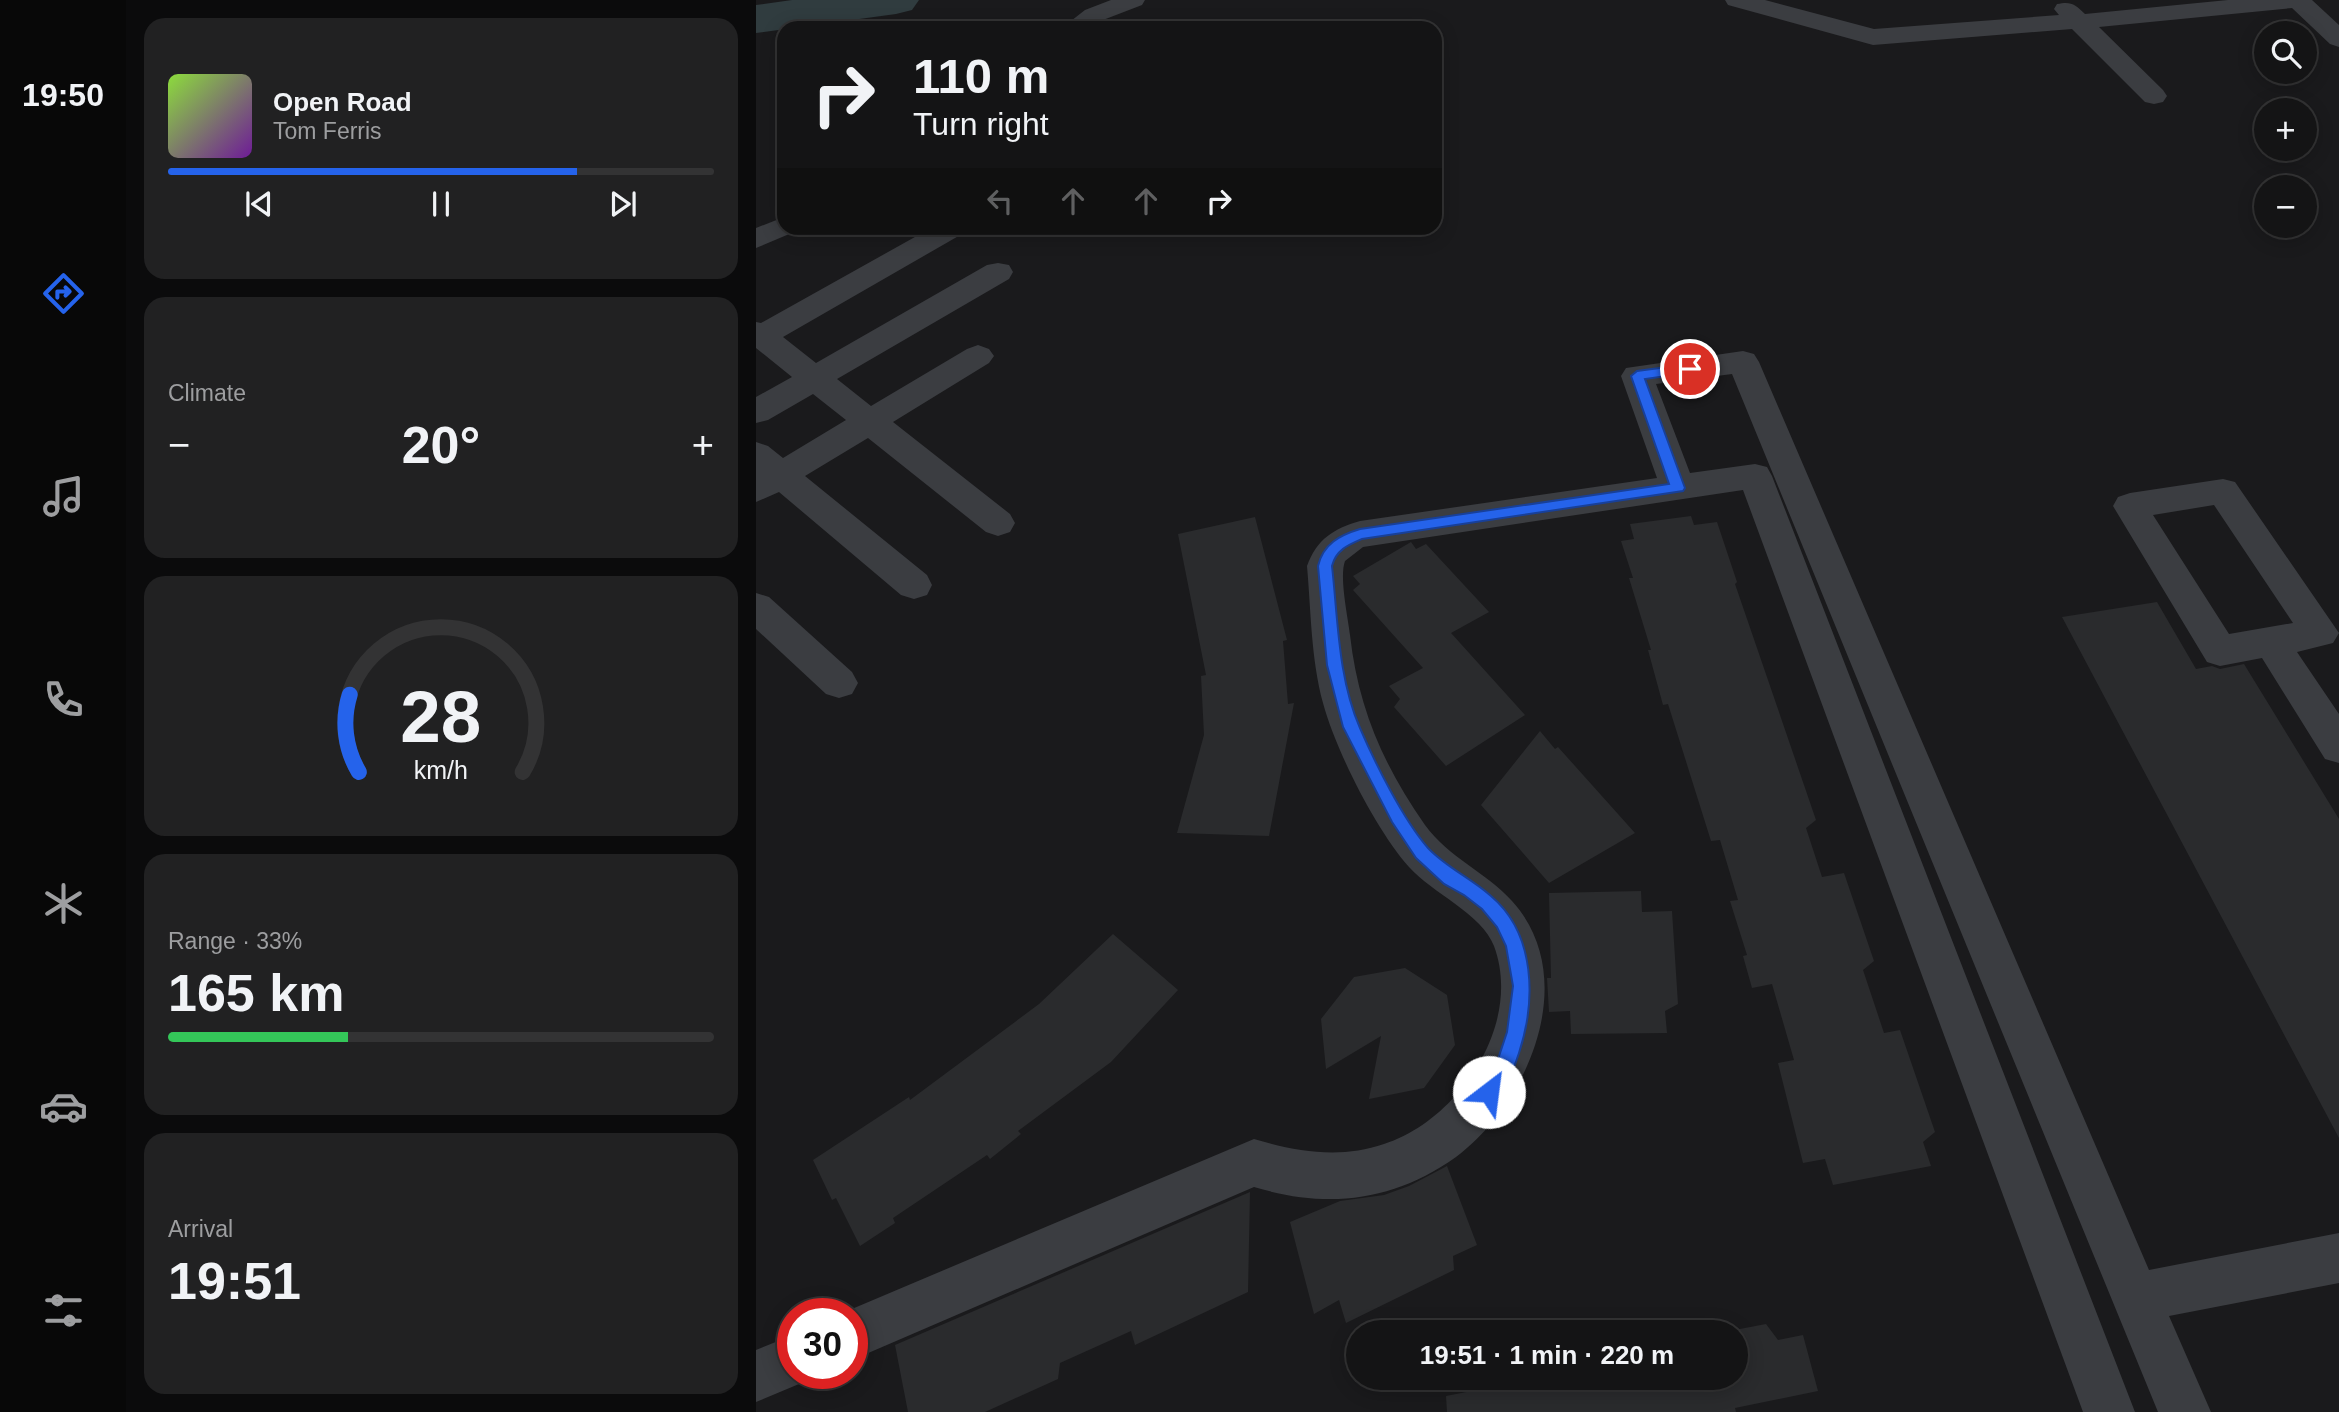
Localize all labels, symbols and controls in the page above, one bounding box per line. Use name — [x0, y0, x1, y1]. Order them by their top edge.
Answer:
map controls — [2254, 21, 2317, 238]
button: search — [2254, 21, 2317, 84]
icon: right — [798, 49, 889, 140]
text: 110 m — [913, 49, 1049, 103]
text: 19:50 — [22, 77, 104, 113]
text: Open Road — [273, 87, 412, 117]
button: + — [2254, 98, 2317, 161]
text: Turn right — [913, 106, 1049, 142]
text: Tom Ferris — [273, 118, 382, 144]
button: − — [2254, 175, 2317, 238]
icon: left — [981, 182, 1019, 220]
icon: ahead — [1054, 182, 1092, 220]
icon: ahead — [1127, 182, 1165, 220]
icon: right — [1200, 182, 1238, 220]
icon: previous — [240, 185, 278, 223]
icon: pause — [422, 185, 460, 223]
icon: next — [604, 185, 642, 223]
icon: directions — [39, 269, 88, 318]
pin — [1660, 339, 1720, 399]
icon: arrive — [1671, 350, 1709, 388]
text: Climate — [168, 380, 246, 406]
text: 20° — [402, 416, 480, 474]
text: − — [168, 424, 190, 466]
text: + — [692, 424, 714, 466]
icon: music — [39, 472, 88, 521]
icon: phone — [39, 675, 88, 724]
text: 28 — [401, 676, 481, 757]
text: km/h — [414, 756, 468, 784]
icon: climate — [39, 879, 88, 928]
text: Range · 33% — [168, 928, 302, 954]
text: 165 km — [168, 964, 344, 1022]
position arrow — [1452, 1055, 1526, 1129]
icon: car — [39, 1082, 88, 1131]
text: Arrival — [168, 1216, 233, 1242]
text: 19:51 — [168, 1252, 301, 1310]
icon: filters — [39, 1286, 88, 1335]
speed limit sign: 30 — [777, 1298, 868, 1389]
text: 19:51 · 1 min · 220 m — [1420, 1340, 1674, 1370]

